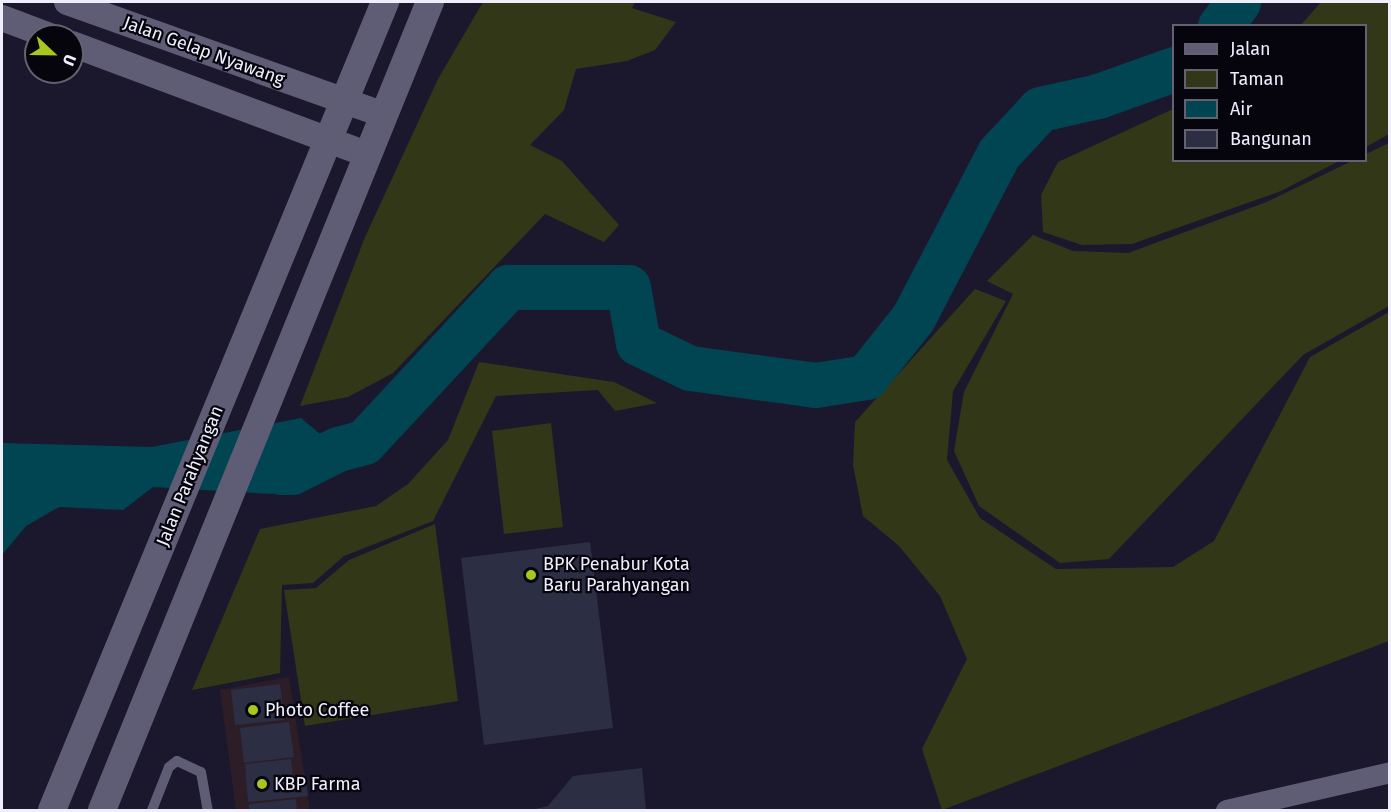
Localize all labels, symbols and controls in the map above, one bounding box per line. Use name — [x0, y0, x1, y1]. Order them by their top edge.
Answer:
street label: Jalan Gelap Nyawang — [120, 12, 288, 90]
north arrow — [24, 24, 84, 84]
legend — [1172, 24, 1367, 162]
text: Jalan — [1230, 38, 1271, 60]
text: U — [59, 52, 80, 69]
text: Taman — [1230, 68, 1284, 90]
text: Air — [1230, 98, 1252, 120]
text: Bangunan — [1230, 128, 1312, 150]
street label: Jalan Parahyangan — [152, 403, 228, 549]
place label: BPK Penabur Kota Baru Parahyangan — [543, 554, 690, 596]
marker: BPK Penabur Kota Baru Parahyangan — [524, 568, 538, 582]
place label: Photo Coffee — [265, 699, 369, 721]
marker: Photo Coffee — [246, 703, 260, 717]
place label: KBP Farma — [274, 773, 360, 795]
marker: KBP Farma — [255, 777, 269, 791]

